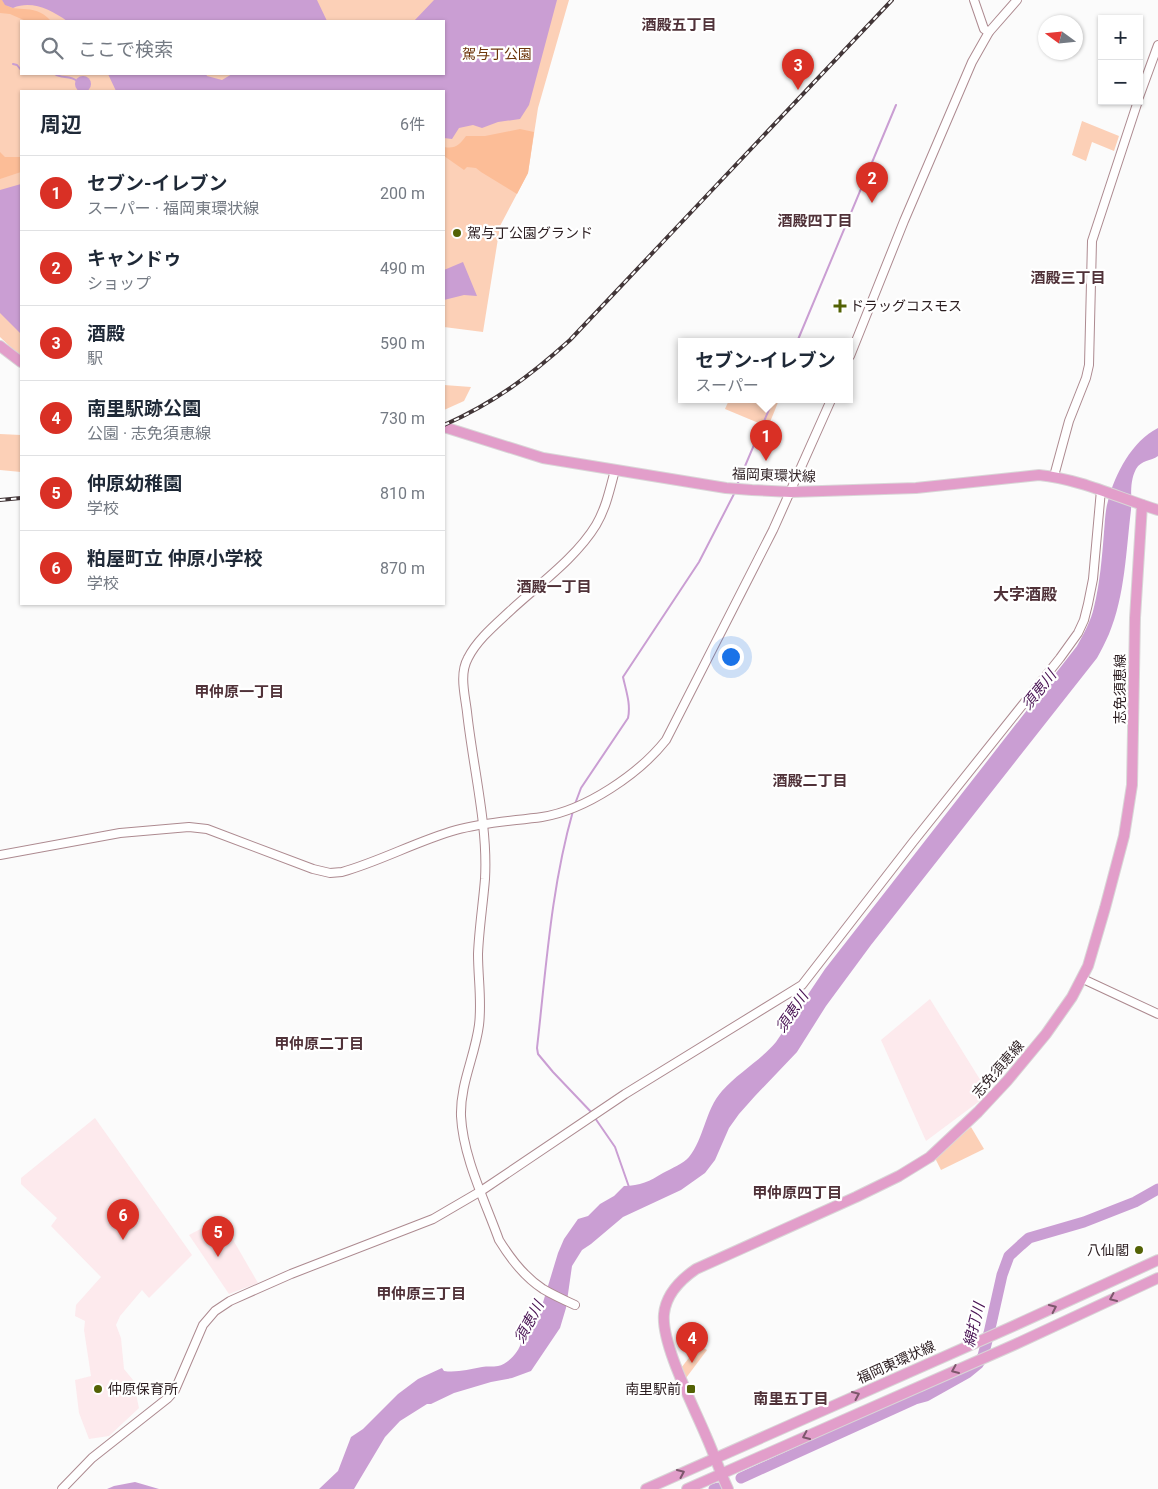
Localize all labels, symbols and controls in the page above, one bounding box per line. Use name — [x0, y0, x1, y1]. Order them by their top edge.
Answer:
north arrow — [1038, 15, 1083, 60]
map controls — [1098, 15, 1143, 105]
button: + — [1098, 15, 1143, 60]
district label: 酒殿五丁目 — [641, 16, 717, 34]
search box — [20, 20, 445, 75]
icon: search — [38, 34, 66, 62]
text: ここで検索 — [78, 38, 173, 61]
park label: 駕与丁公園 — [462, 46, 532, 62]
pin: 3 — [782, 49, 814, 90]
button: − — [1098, 60, 1143, 105]
text: 周辺 — [40, 113, 82, 137]
text: 6件 — [400, 115, 425, 134]
pin: 2 — [856, 162, 888, 203]
text: セブン-イレブン — [87, 172, 228, 195]
text: 1 — [51, 184, 61, 203]
text: 200 m — [380, 184, 425, 203]
text: スーパー · 福岡東環状線 — [87, 199, 259, 218]
district label: 酒殿四丁目 — [777, 212, 853, 230]
place label: 駕与丁公園グランド — [467, 225, 593, 241]
marker: 駕与丁公園グランド — [451, 227, 463, 239]
text: キャンドゥ — [87, 247, 182, 270]
text: 2 — [51, 259, 61, 278]
text: 490 m — [380, 259, 425, 278]
district label: 酒殿三丁目 — [1030, 269, 1106, 287]
text: ショップ — [87, 274, 151, 293]
place label: ドラッグコスモス — [850, 298, 962, 314]
marker: ドラッグコスモス — [834, 300, 846, 312]
text: 酒殿 — [87, 322, 125, 345]
text: 3 — [51, 334, 61, 353]
text: 590 m — [380, 334, 425, 353]
popup — [678, 338, 853, 403]
text: 駅 — [87, 349, 103, 368]
text: セブン-イレブン — [695, 349, 836, 372]
text: スーパー — [695, 376, 759, 395]
text: 南里駅跡公園 — [87, 397, 201, 420]
text: 4 — [51, 409, 61, 428]
text: 730 m — [380, 409, 425, 428]
pin: 1 — [750, 420, 782, 461]
text: 公園 · 志免須恵線 — [87, 424, 211, 443]
street label: 福岡東環状線 — [732, 466, 816, 484]
text: 仲原幼稚園 — [87, 472, 182, 495]
text: 5 — [51, 484, 61, 503]
text: 810 m — [380, 484, 425, 503]
text: 学校 — [87, 499, 119, 518]
text: 粕屋町立 仲原小学校 — [87, 547, 263, 570]
text: 6 — [51, 559, 61, 578]
text: 870 m — [380, 559, 425, 578]
text: 学校 — [87, 574, 119, 593]
district label: 酒殿一丁目 — [516, 578, 592, 596]
district label: 大字酒殿 — [993, 585, 1057, 604]
your location — [718, 644, 744, 670]
street label: 志免須恵線 — [1112, 654, 1128, 724]
water label: 須恵川 — [1018, 665, 1061, 713]
district label: 甲仲原一丁目 — [194, 683, 284, 701]
district label: 酒殿二丁目 — [772, 772, 848, 790]
water label: 須恵川 — [772, 987, 813, 1036]
district label: 甲仲原二丁目 — [274, 1035, 364, 1053]
street label: 志免須恵線 — [969, 1037, 1027, 1101]
district label: 甲仲原四丁目 — [752, 1184, 842, 1202]
pin: 6 — [107, 1199, 139, 1240]
pin: 5 — [202, 1216, 234, 1257]
place label: 八仙閣 — [1087, 1242, 1129, 1258]
marker: 八仙閣 — [1133, 1244, 1145, 1256]
district label: 甲仲原三丁目 — [376, 1285, 466, 1303]
one-way arrow — [1109, 1291, 1118, 1302]
water label: 須恵川 — [510, 1296, 548, 1346]
water label: 綿打川 — [960, 1299, 989, 1349]
one-way arrow — [1048, 1304, 1057, 1314]
pin: 4 — [676, 1322, 708, 1363]
street label: 福岡東環状線 — [854, 1338, 938, 1386]
one-way arrow — [951, 1364, 960, 1375]
place label: 仲原保育所 — [108, 1381, 178, 1397]
place label: 南里駅前 — [625, 1381, 681, 1397]
marker: 仲原保育所 — [92, 1383, 104, 1395]
marker: 南里駅前 — [685, 1383, 697, 1395]
district label: 南里五丁目 — [753, 1390, 829, 1408]
one-way arrow — [851, 1391, 860, 1402]
one-way arrow — [802, 1429, 811, 1440]
one-way arrow — [676, 1469, 685, 1480]

